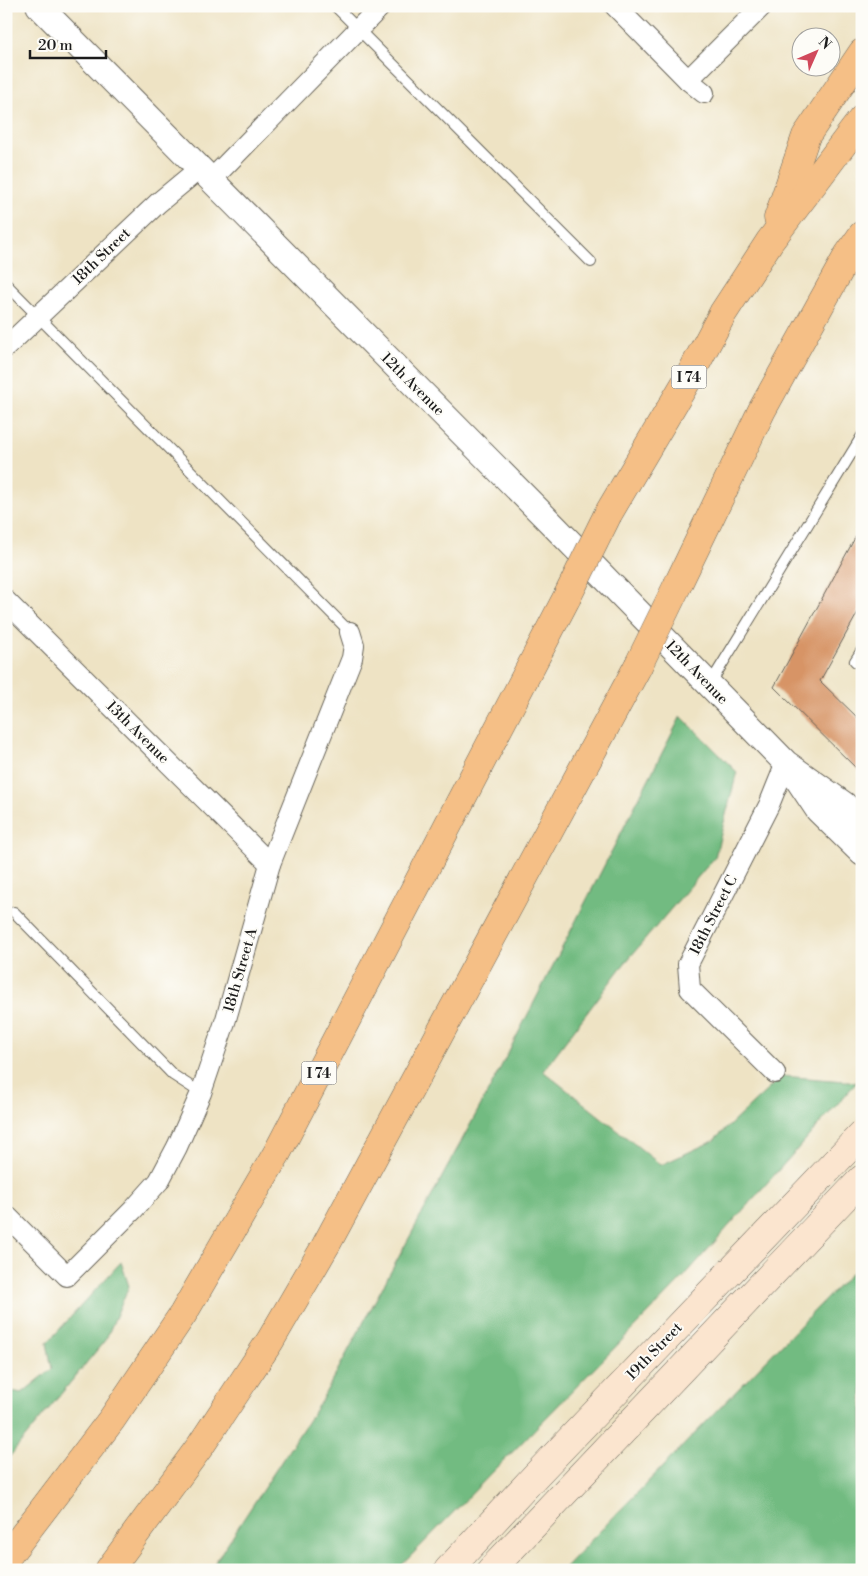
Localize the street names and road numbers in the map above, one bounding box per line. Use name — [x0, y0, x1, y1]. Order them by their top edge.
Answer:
street label: 18th Street — [68, 223, 135, 289]
street label: 12th Avenue — [377, 349, 448, 420]
road number: I 74 — [672, 366, 706, 388]
street label: 12th Avenue — [661, 636, 732, 709]
street label: 13th Avenue — [102, 697, 173, 768]
street label: 18th Street C — [685, 872, 742, 958]
street label: 18th Street A — [219, 925, 262, 1015]
road number: I 74 — [302, 1062, 336, 1084]
street label: 19th Street — [622, 1318, 687, 1384]

